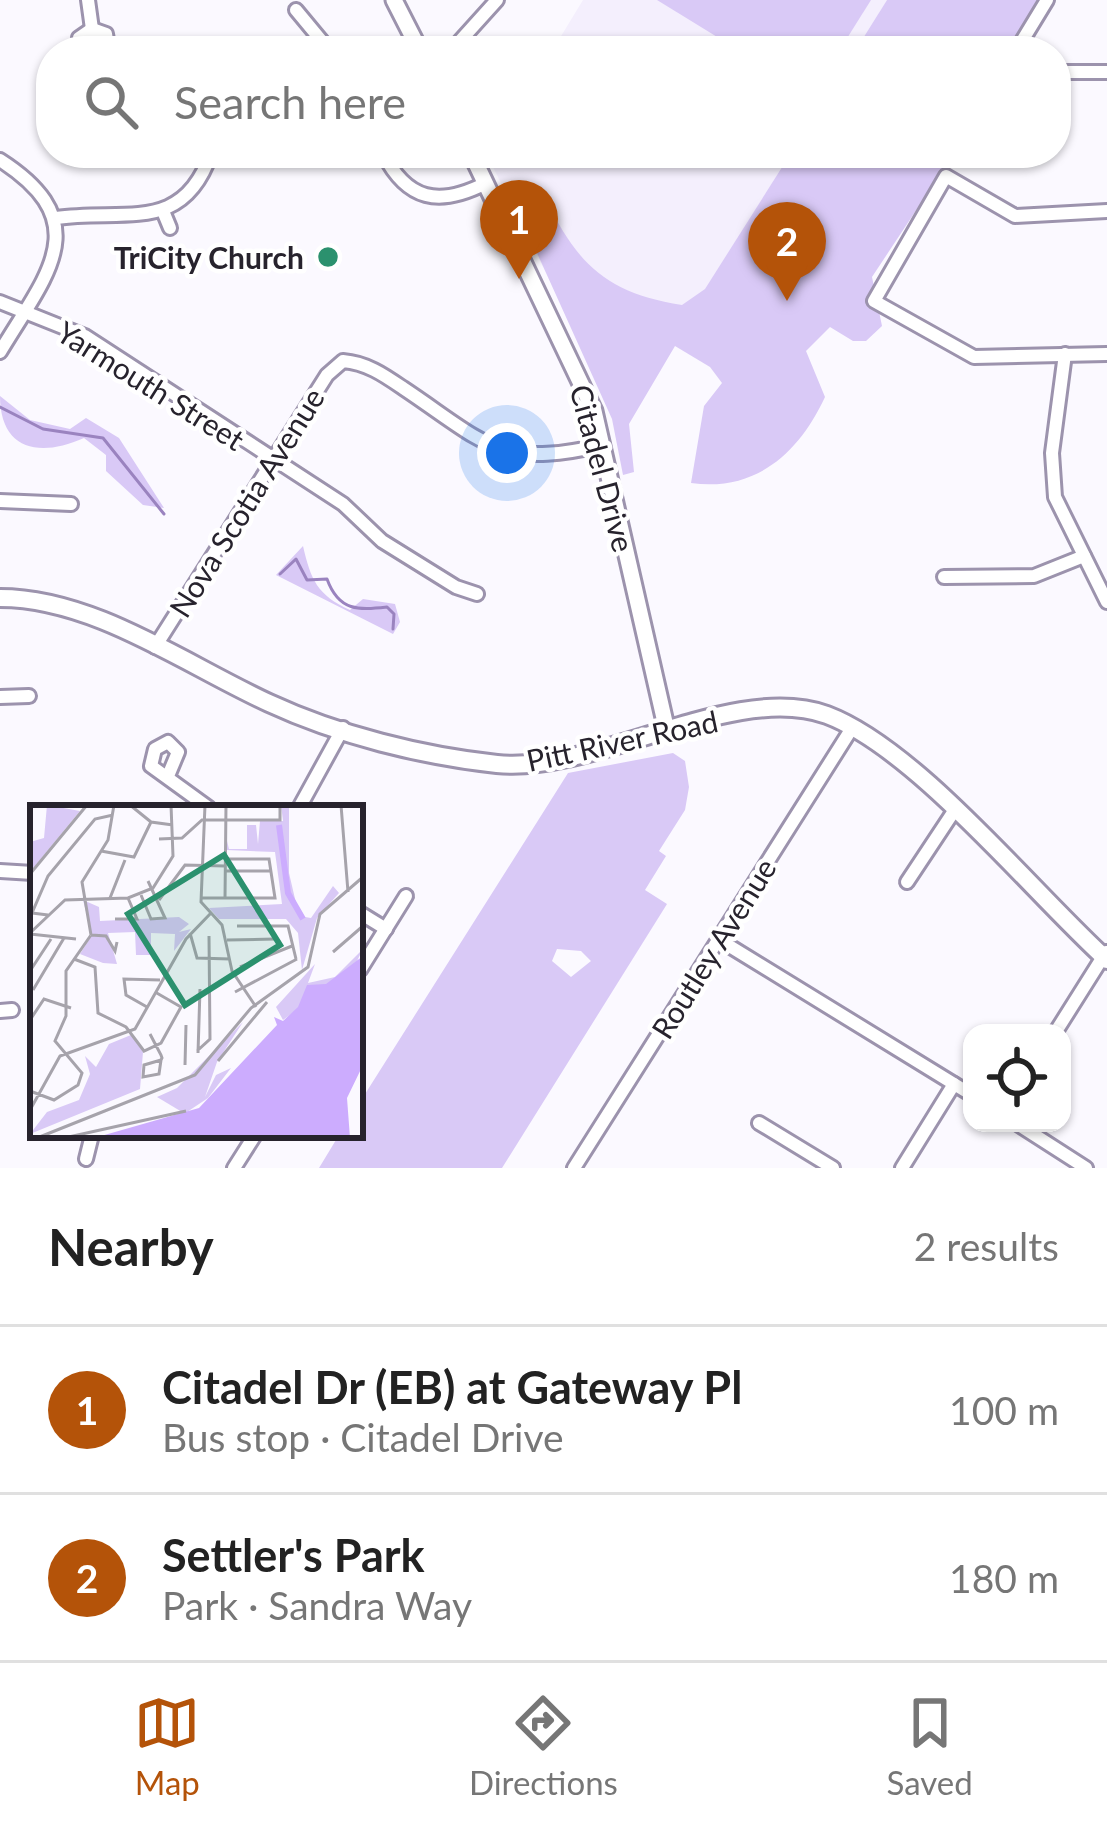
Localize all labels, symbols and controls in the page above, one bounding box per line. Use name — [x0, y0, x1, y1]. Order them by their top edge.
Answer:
search box — [36, 36, 1071, 168]
icon: search — [78, 69, 144, 135]
text: Search here — [174, 75, 406, 129]
pin: 1 — [480, 180, 558, 279]
pin: 2 — [748, 202, 826, 301]
place label: TriCity Church — [114, 239, 304, 275]
marker: TriCity Church — [315, 244, 341, 270]
street label: Yarmouth Street — [51, 313, 251, 457]
street label: Citadel Drive — [563, 380, 643, 556]
street label: Nova Scotia Avenue — [161, 381, 331, 623]
your location — [477, 423, 537, 483]
street label: Pitt River Road — [523, 702, 721, 778]
inset map — [30, 805, 363, 1138]
street label: Routley Avenue — [643, 851, 783, 1045]
map controls — [963, 1024, 1071, 1132]
button: locate — [963, 1024, 1071, 1132]
text: Nearby — [48, 1216, 214, 1277]
text: 2 results — [914, 1223, 1059, 1269]
text: Citadel Dr (EB) at Gateway Pl — [162, 1360, 742, 1414]
text: 1 — [76, 1387, 98, 1433]
text: 100 m — [949, 1387, 1059, 1433]
text: Bus stop · Citadel Drive — [162, 1414, 564, 1460]
text: Settler's Park — [162, 1528, 425, 1582]
text: 2 — [76, 1555, 98, 1601]
text: 180 m — [949, 1555, 1059, 1601]
text: Park · Sandra Way — [162, 1582, 472, 1628]
tab: Map — [134, 1690, 200, 1802]
tab: Directions — [469, 1690, 618, 1802]
tab: Saved — [886, 1690, 973, 1802]

